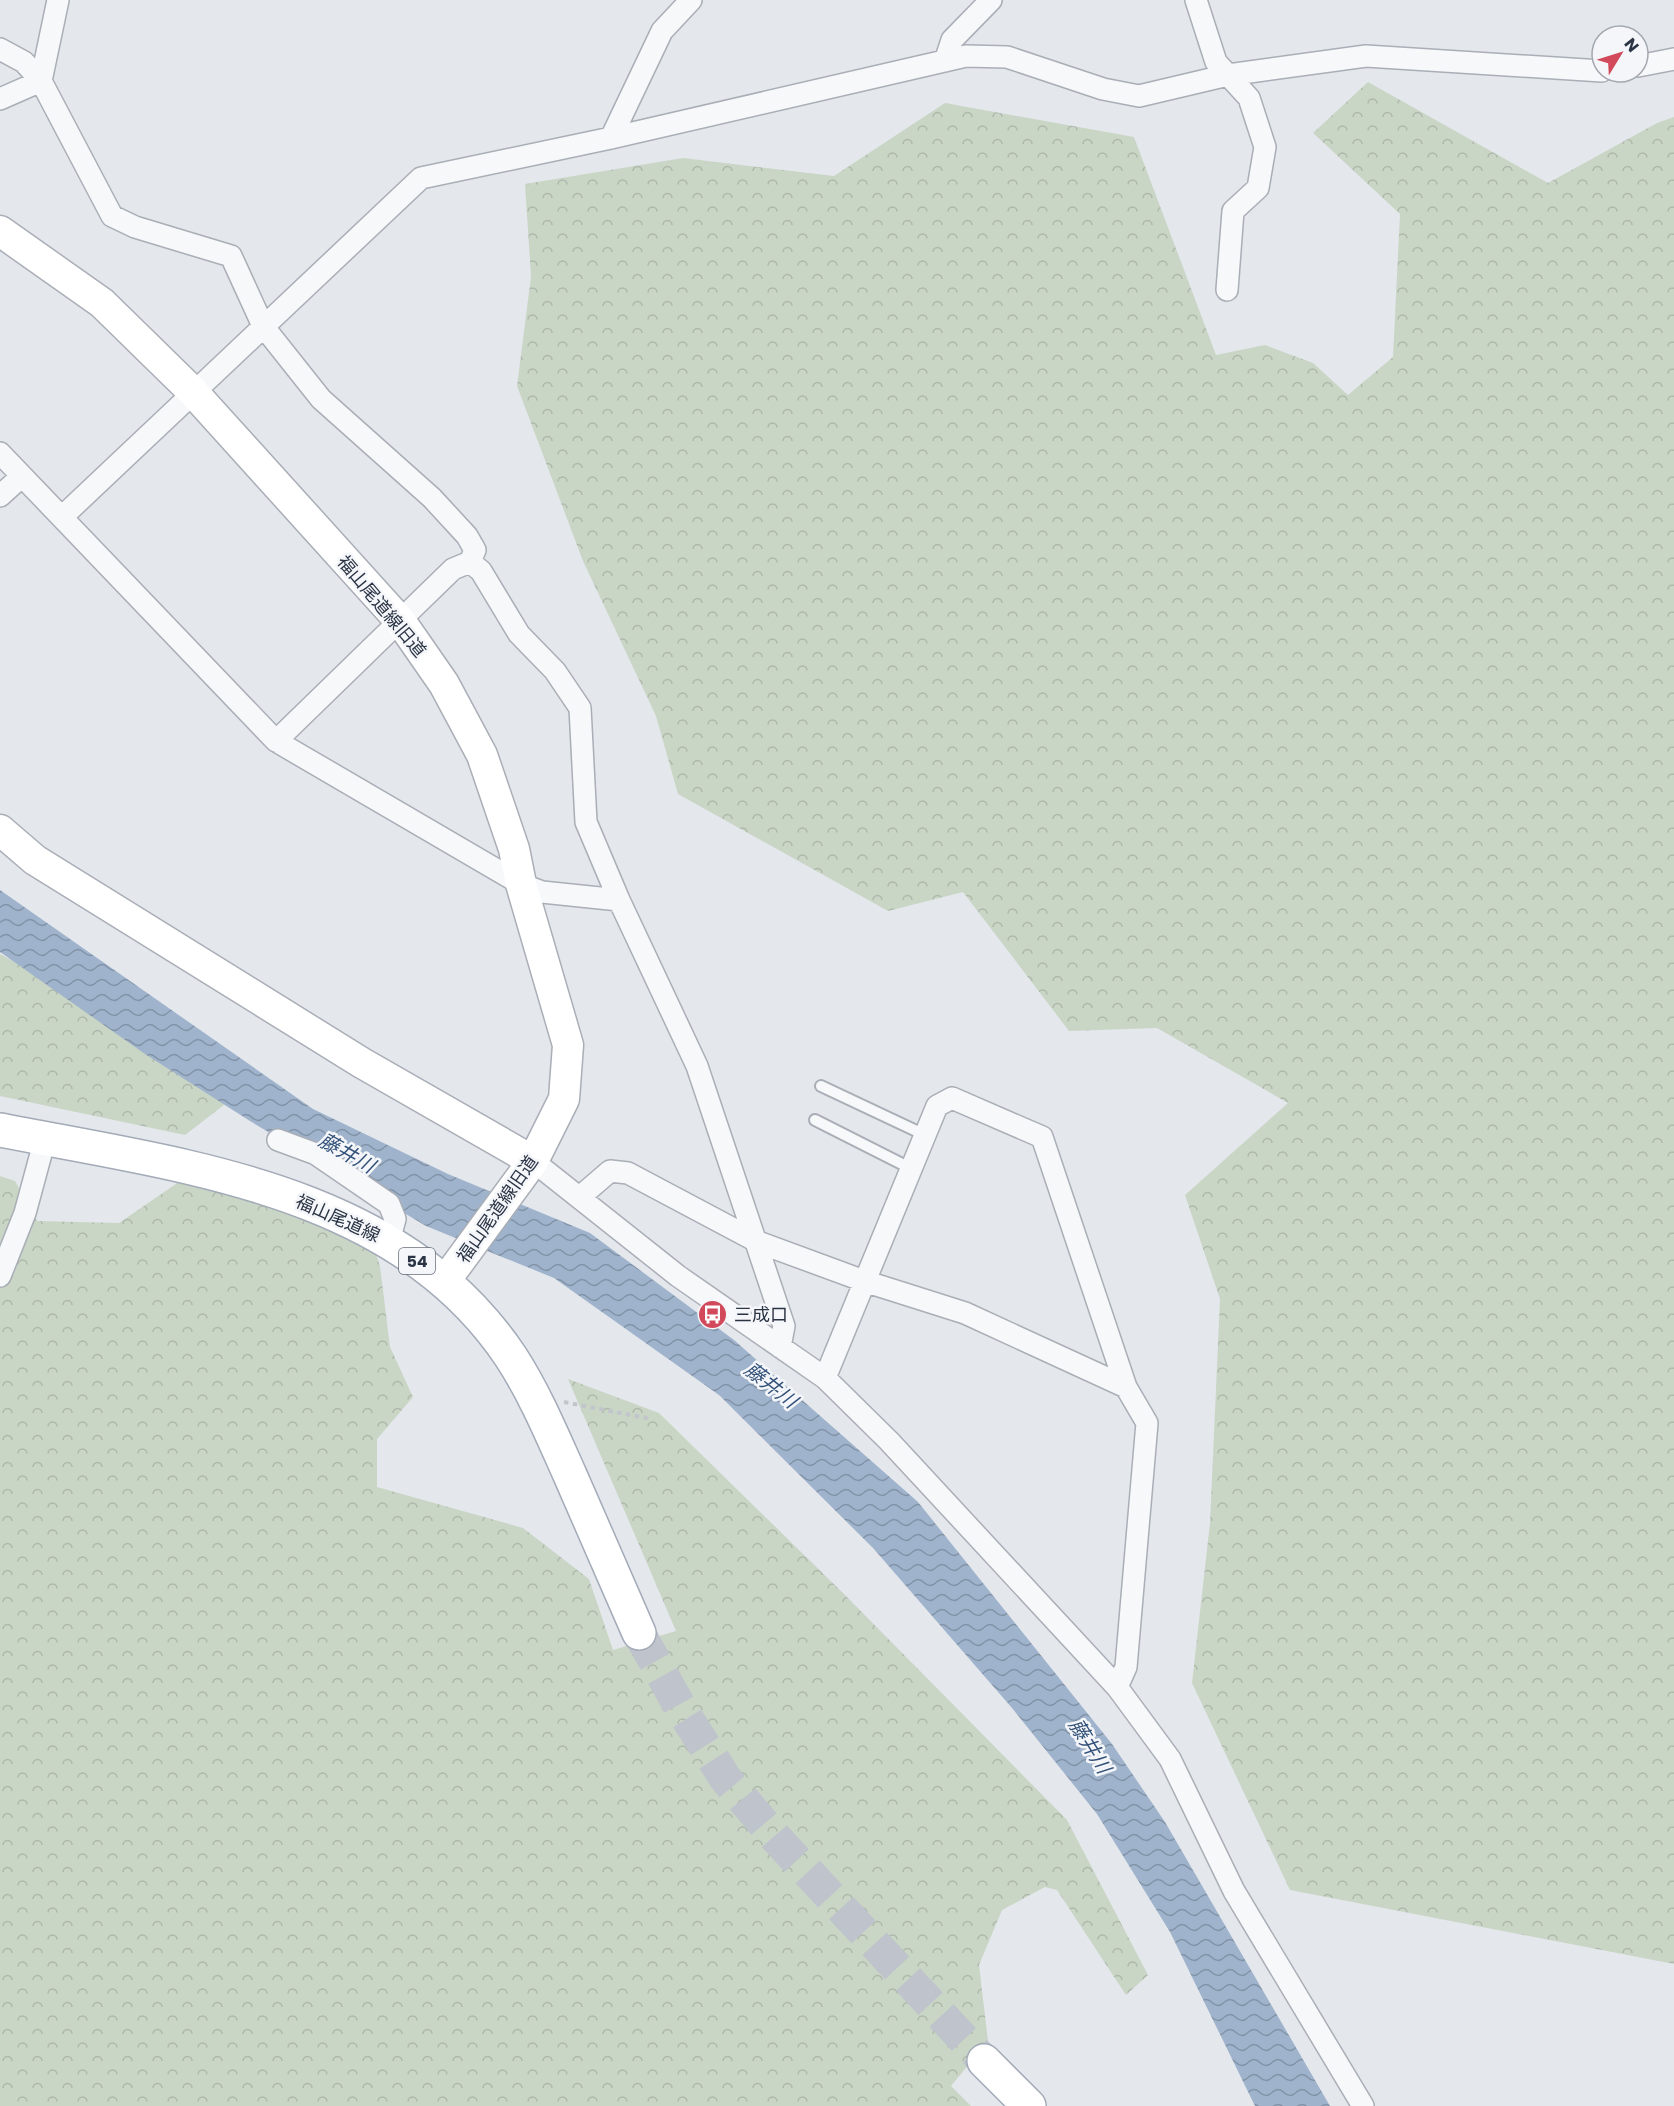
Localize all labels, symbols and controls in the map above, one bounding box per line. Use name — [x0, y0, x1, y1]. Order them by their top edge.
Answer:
north arrow — [1590, 24, 1650, 84]
text: N — [1619, 33, 1644, 57]
street label: 福山尾道線旧道 — [332, 550, 432, 662]
water label: 藤井川 — [314, 1126, 382, 1181]
street label: 福山尾道線旧道 — [451, 1150, 543, 1268]
street label: 福山尾道線 — [292, 1188, 384, 1248]
road number: 54 — [399, 1248, 435, 1274]
bus stop icon: 三成口 — [697, 1298, 729, 1330]
place label: 三成口 — [734, 1302, 788, 1327]
water label: 藤井川 — [739, 1355, 805, 1416]
water label: 藤井川 — [1062, 1713, 1119, 1781]

